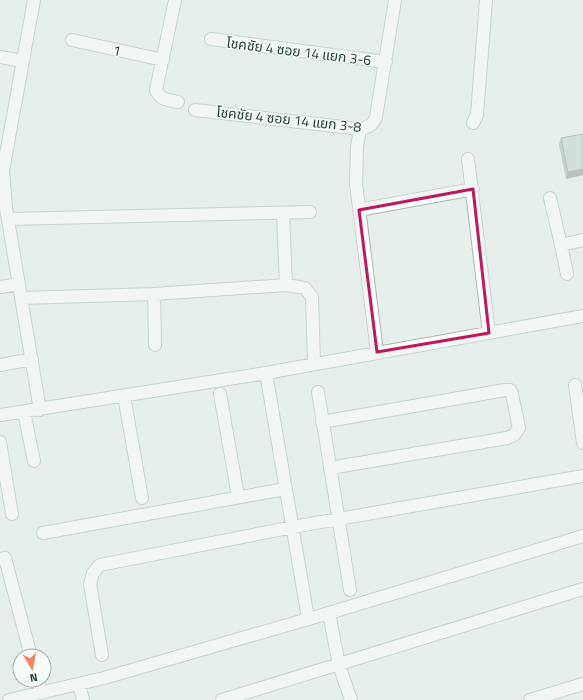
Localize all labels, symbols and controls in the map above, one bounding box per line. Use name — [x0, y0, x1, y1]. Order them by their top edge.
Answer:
street label: โชคชัย 4 ซอย 14 แยก 3-6 — [225, 32, 373, 70]
street label: 1 — [111, 39, 123, 61]
street label: โชคชัย 4 ซอย 14 แยก 3-8 — [216, 101, 363, 137]
north arrow — [12, 648, 52, 688]
text: N — [29, 669, 39, 686]

